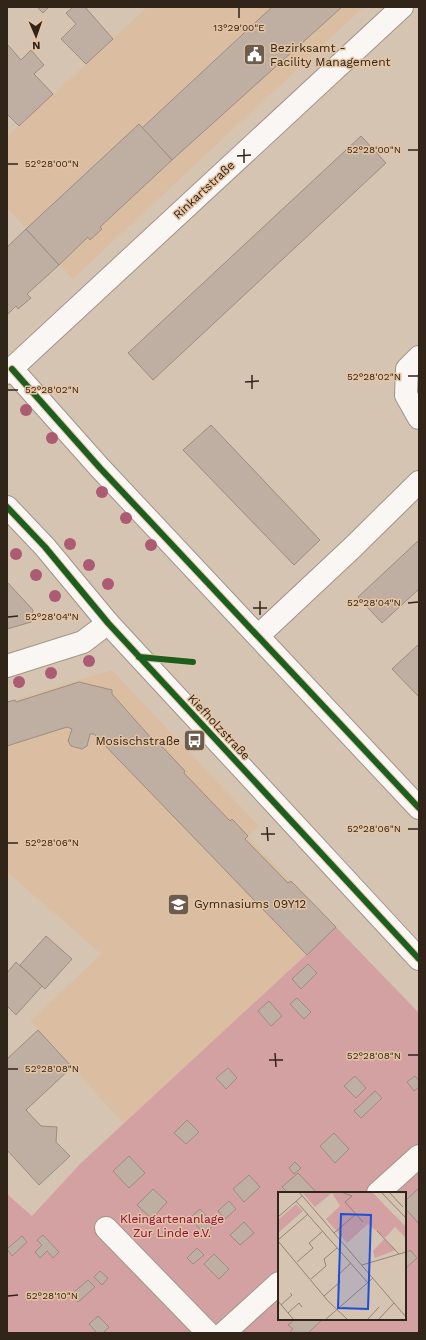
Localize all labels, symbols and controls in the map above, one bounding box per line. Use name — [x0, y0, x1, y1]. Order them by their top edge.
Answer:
north arrow — [16, 16, 56, 56]
text: 13°29'00"E — [213, 22, 265, 33]
text: N — [32, 39, 41, 52]
place label: Bezirksamt - Facility Management — [270, 41, 391, 69]
public building icon: Bezirksamt - Facility Management — [242, 42, 268, 68]
text: 52°28'00"N — [347, 144, 401, 155]
text: 52°28'00"N — [25, 158, 79, 169]
street label: Rinkartstraße — [170, 158, 238, 222]
text: 52°28'02"N — [347, 371, 401, 382]
text: 52°28'02"N — [25, 384, 79, 395]
text: 52°28'04"N — [347, 597, 401, 608]
text: 52°28'04"N — [25, 611, 79, 622]
street label: Kiefholzstraße — [185, 691, 253, 763]
bus stop icon: Mosischstraße — [182, 728, 208, 754]
place label: Mosischstraße — [95, 734, 180, 748]
text: 52°28'06"N — [347, 823, 401, 834]
text: 52°28'06"N — [25, 837, 79, 848]
school or university icon: Gymnasiums 09Y12 — [166, 891, 192, 917]
place label: Gymnasiums 09Y12 — [194, 897, 306, 911]
text: 52°28'08"N — [347, 1050, 401, 1061]
text: 52°28'08"N — [25, 1063, 79, 1074]
inset map — [278, 1192, 406, 1320]
park label: Kleingartenanlage Zur Linde e.V. — [120, 1212, 224, 1240]
text: 52°28'10"N — [26, 1290, 78, 1301]

